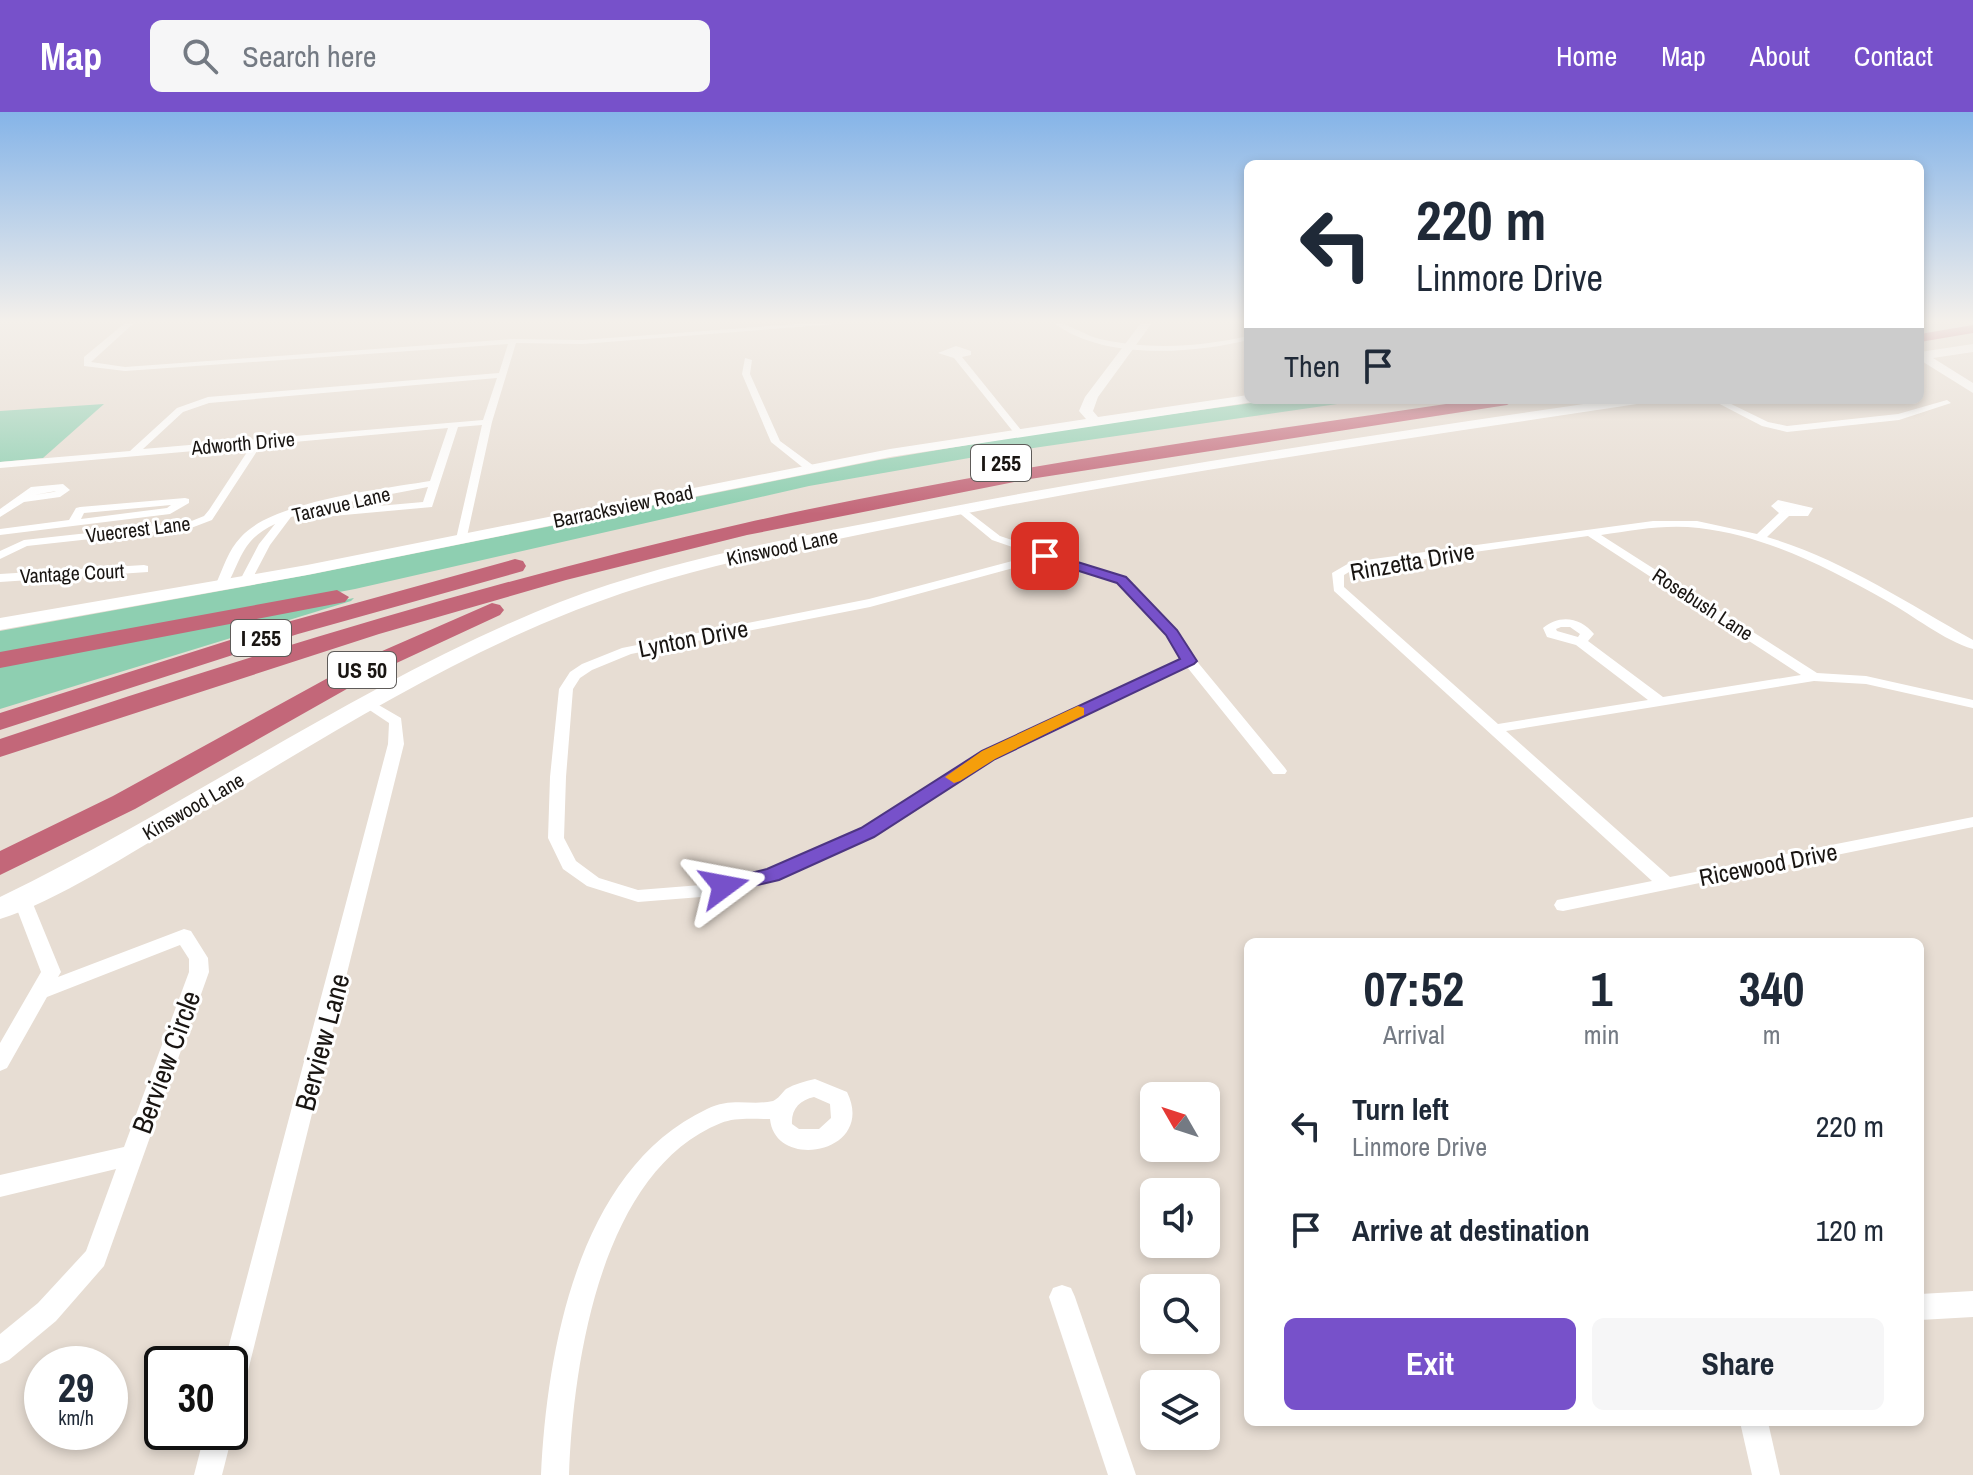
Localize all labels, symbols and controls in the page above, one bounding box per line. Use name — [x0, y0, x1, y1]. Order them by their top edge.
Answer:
search box — [150, 20, 710, 92]
text: Map — [40, 31, 102, 82]
icon: search — [178, 34, 222, 78]
text: Search here — [242, 36, 376, 76]
text: Home — [1556, 37, 1617, 75]
text: Map — [1661, 37, 1706, 75]
text: About — [1750, 37, 1810, 75]
text: Contact — [1854, 37, 1933, 75]
text: 220 m — [1416, 182, 1546, 257]
icon: left — [1284, 192, 1388, 296]
text: Linmore Drive — [1416, 254, 1603, 302]
icon: arrive — [1356, 344, 1400, 388]
text: Then — [1284, 346, 1340, 386]
street label: Adworth Drive — [189, 425, 296, 461]
road number: I 255 — [971, 445, 1031, 481]
street label: Barracksview Road — [551, 478, 695, 534]
street label: Taravue Lane — [289, 480, 393, 528]
street label: Vuecrest Lane — [84, 509, 192, 549]
street label: Kinswood Lane — [724, 522, 840, 572]
pin — [1011, 522, 1079, 590]
icon: arrive — [1023, 534, 1067, 578]
street label: Rinzetta Drive — [1347, 534, 1477, 588]
street label: Vantage Court — [19, 557, 125, 589]
street label: Rosebush Lane — [1647, 561, 1759, 647]
street label: Lynton Drive — [636, 612, 750, 664]
road number: I 255 — [231, 620, 291, 656]
road number: US 50 — [328, 652, 396, 688]
street label: Kinswood Lane — [137, 766, 249, 846]
street label: Ricewood Drive — [1696, 835, 1840, 893]
position arrow — [682, 844, 766, 928]
text: 07:52 — [1364, 956, 1464, 1021]
text: 1 — [1591, 956, 1612, 1021]
text: 340 — [1739, 956, 1804, 1021]
street label: Berview Lane — [285, 969, 359, 1115]
street label: Berview Circle — [123, 985, 209, 1139]
text: Arrival — [1383, 1017, 1445, 1052]
text: min — [1584, 1017, 1619, 1052]
text: m — [1763, 1017, 1781, 1052]
north arrow — [1140, 1082, 1220, 1162]
map controls — [1140, 1082, 1220, 1450]
text: Turn left — [1352, 1089, 1449, 1129]
icon: left — [1284, 1104, 1328, 1148]
text: 220 m — [1816, 1106, 1884, 1146]
text: Linmore Drive — [1352, 1129, 1487, 1164]
button: sound — [1140, 1178, 1220, 1258]
icon: arrive — [1284, 1208, 1328, 1252]
text: Arrive at destination — [1352, 1210, 1590, 1250]
text: 120 m — [1816, 1210, 1884, 1250]
button: search — [1140, 1274, 1220, 1354]
button: Exit — [1284, 1318, 1576, 1410]
button: Share — [1592, 1318, 1884, 1410]
speed limit sign: 30 — [144, 1346, 248, 1450]
text: 29 — [58, 1361, 94, 1414]
button: layers — [1140, 1370, 1220, 1450]
text: km/h — [58, 1404, 94, 1431]

